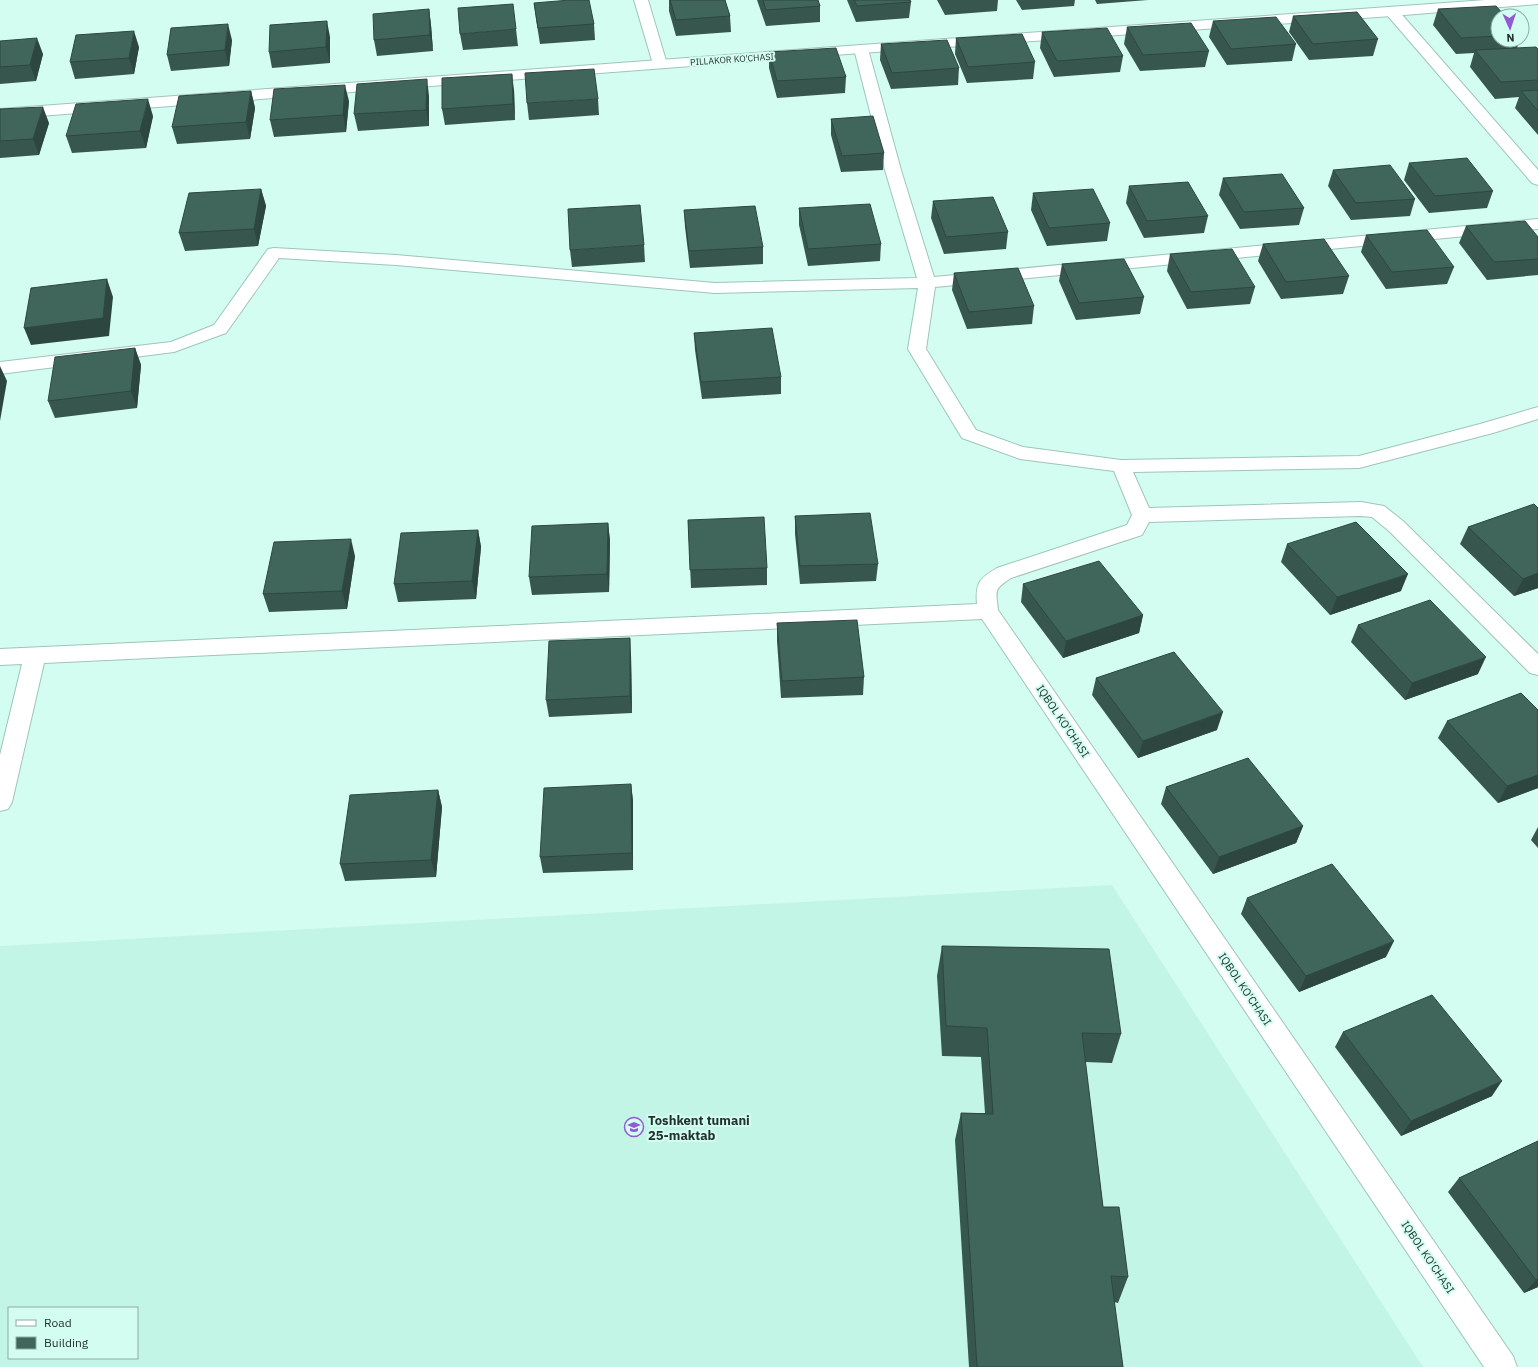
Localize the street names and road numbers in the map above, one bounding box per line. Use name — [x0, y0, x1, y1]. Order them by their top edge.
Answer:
street label: PILLAKOR KO'CHASI — [690, 51, 775, 67]
street label: IQBOL KO'CHASI — [1034, 682, 1092, 760]
street label: IQBOL KO'CHASI — [1216, 950, 1274, 1028]
street label: IQBOL KO'CHASI — [1399, 1218, 1457, 1296]

